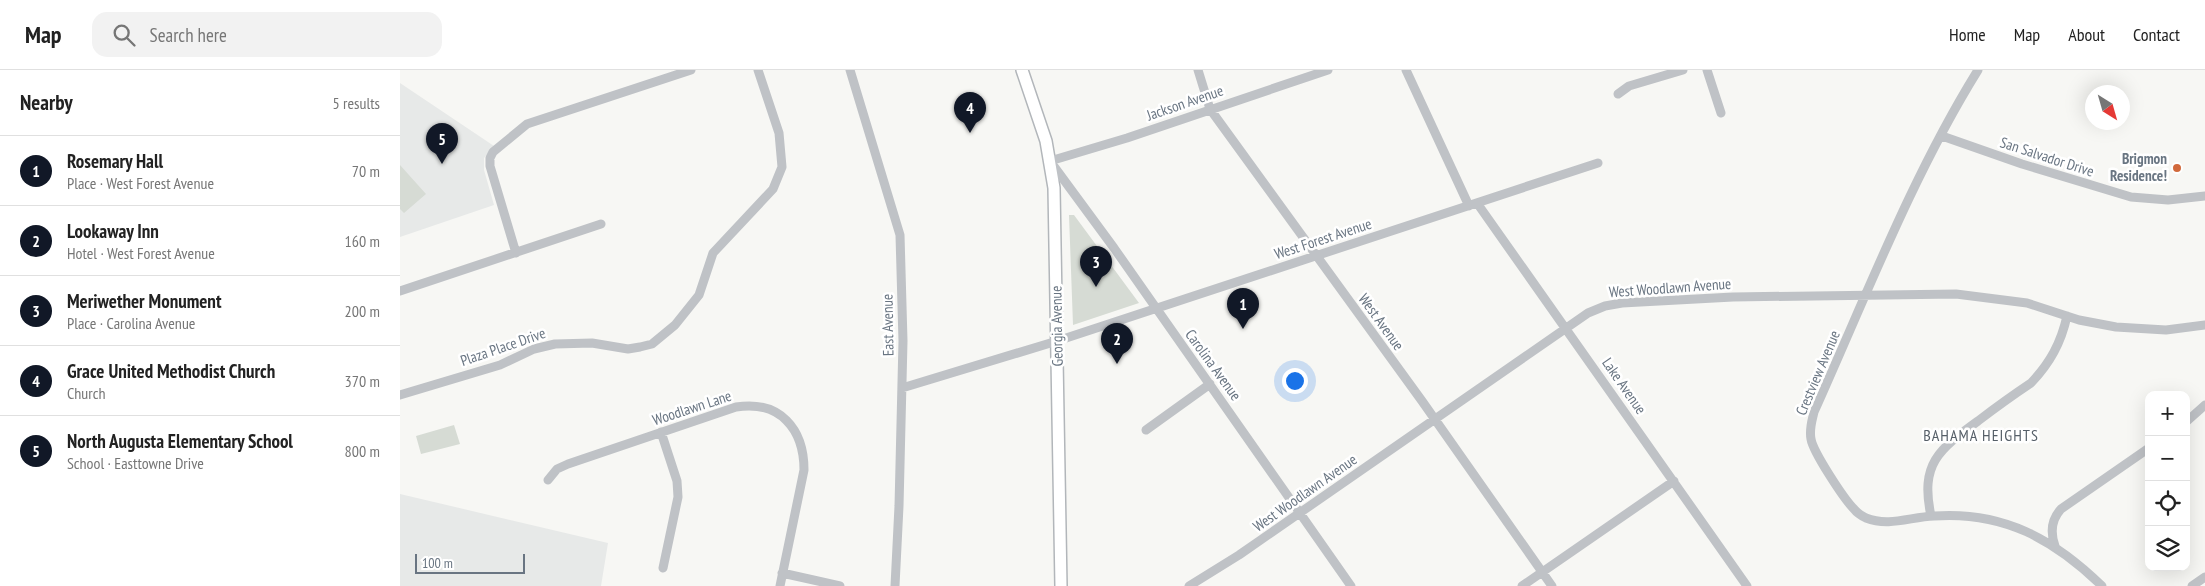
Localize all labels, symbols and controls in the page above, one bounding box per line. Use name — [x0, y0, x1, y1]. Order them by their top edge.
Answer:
search box — [92, 12, 442, 57]
text: Map — [25, 19, 62, 50]
icon: search — [110, 21, 138, 49]
text: Search here — [150, 23, 227, 47]
text: Home — [1949, 23, 1986, 46]
text: Map — [2014, 23, 2040, 46]
text: About — [2068, 23, 2105, 46]
text: Contact — [2133, 23, 2180, 46]
street label: Jackson Avenue — [1143, 81, 1226, 125]
north arrow — [2085, 85, 2130, 130]
text: Nearby — [20, 89, 73, 116]
pin: 4 — [954, 92, 986, 133]
text: 5 results — [333, 93, 380, 113]
pin: 5 — [426, 123, 458, 164]
street label: San Salvador Drive — [1998, 132, 2096, 181]
text: Rosemary Hall — [67, 149, 163, 173]
place label: Brigmon Residence! — [2110, 149, 2167, 185]
text: 1 — [32, 161, 40, 181]
text: 70 m — [352, 161, 380, 181]
marker: Brigmon Residence! — [2171, 162, 2183, 174]
text: Place · West Forest Avenue — [67, 173, 214, 193]
street label: West Forest Avenue — [1272, 214, 1374, 263]
text: Lookaway Inn — [67, 219, 159, 243]
text: 2 — [32, 231, 40, 251]
text: 160 m — [345, 231, 380, 251]
text: Hotel · West Forest Avenue — [67, 243, 215, 263]
pin: 3 — [1080, 246, 1112, 287]
street label: West Woodlawn Avenue — [1608, 274, 1732, 301]
street label: Georgia Avenue — [1046, 286, 1067, 366]
pin: 1 — [1227, 288, 1259, 329]
text: Meriwether Monument — [67, 289, 221, 313]
street label: West Avenue — [1354, 290, 1408, 354]
street label: East Avenue — [877, 294, 898, 356]
text: 3 — [32, 301, 40, 321]
text: 200 m — [345, 301, 380, 321]
text: Place · Carolina Avenue — [67, 313, 195, 333]
street label: Plaza Place Drive — [458, 323, 548, 370]
pin: 2 — [1101, 323, 1133, 364]
street label: Carolina Avenue — [1181, 325, 1246, 404]
street label: Crestview Avenue — [1791, 327, 1844, 418]
street label: Lake Avenue — [1598, 354, 1651, 418]
text: Grace United Methodist Church — [67, 359, 275, 383]
your location — [1282, 368, 1308, 394]
text: 4 — [32, 371, 40, 391]
text: 370 m — [345, 371, 380, 391]
text: Church — [67, 383, 105, 403]
street label: Woodlawn Lane — [650, 386, 734, 429]
map controls — [2145, 391, 2190, 571]
button: + — [2145, 391, 2190, 436]
district label: BAHAMA HEIGHTS — [1923, 425, 2039, 445]
text: North Augusta Elementary School — [67, 429, 293, 453]
button: − — [2145, 436, 2190, 481]
text: 5 — [32, 441, 40, 461]
text: 800 m — [345, 441, 380, 461]
street label: West Woodlawn Avenue — [1249, 450, 1360, 536]
text: School · Easttowne Drive — [67, 453, 204, 473]
button: locate — [2145, 481, 2190, 526]
button: layers — [2145, 526, 2190, 571]
scale bar — [415, 551, 525, 574]
text: 100 m — [422, 554, 453, 572]

